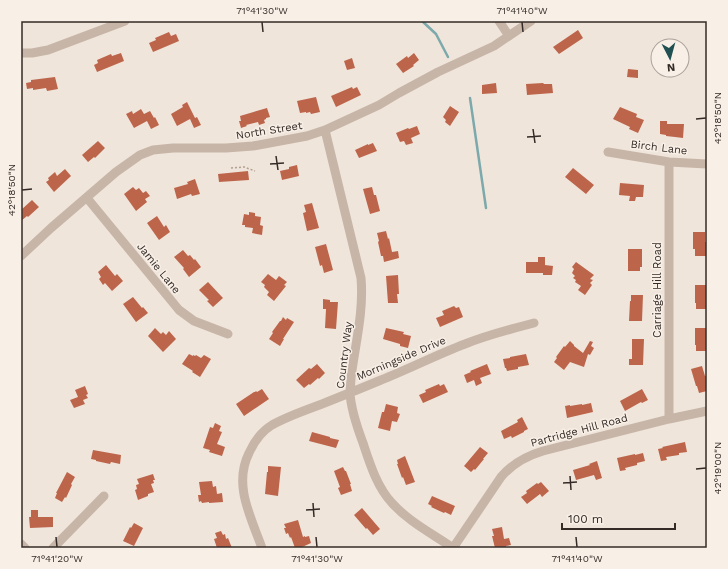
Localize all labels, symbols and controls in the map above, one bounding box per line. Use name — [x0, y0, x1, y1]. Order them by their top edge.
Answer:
text: 71°41'30"W — [236, 5, 288, 16]
text: 71°41'40"W — [496, 5, 548, 16]
north arrow — [650, 38, 690, 78]
text: N — [666, 61, 676, 74]
text: 42°18'50"N — [712, 92, 723, 144]
street label: North Street — [235, 119, 304, 142]
street label: Birch Lane — [630, 138, 688, 157]
text: 42°18'50"N — [6, 164, 17, 216]
street label: Jamie Lane — [134, 240, 183, 296]
street label: Carriage Hill Road — [651, 242, 664, 338]
street label: Country Way — [334, 321, 355, 389]
street label: Morningside Drive — [355, 334, 448, 383]
street label: Partridge Hill Road — [529, 411, 629, 450]
text: 42°19'00"N — [712, 442, 723, 494]
scale bar — [562, 505, 675, 531]
text: 100 m — [568, 512, 603, 526]
text: 71°41'20"W — [31, 553, 83, 564]
text: 71°41'30"W — [291, 553, 343, 564]
text: 71°41'40"W — [551, 553, 603, 564]

